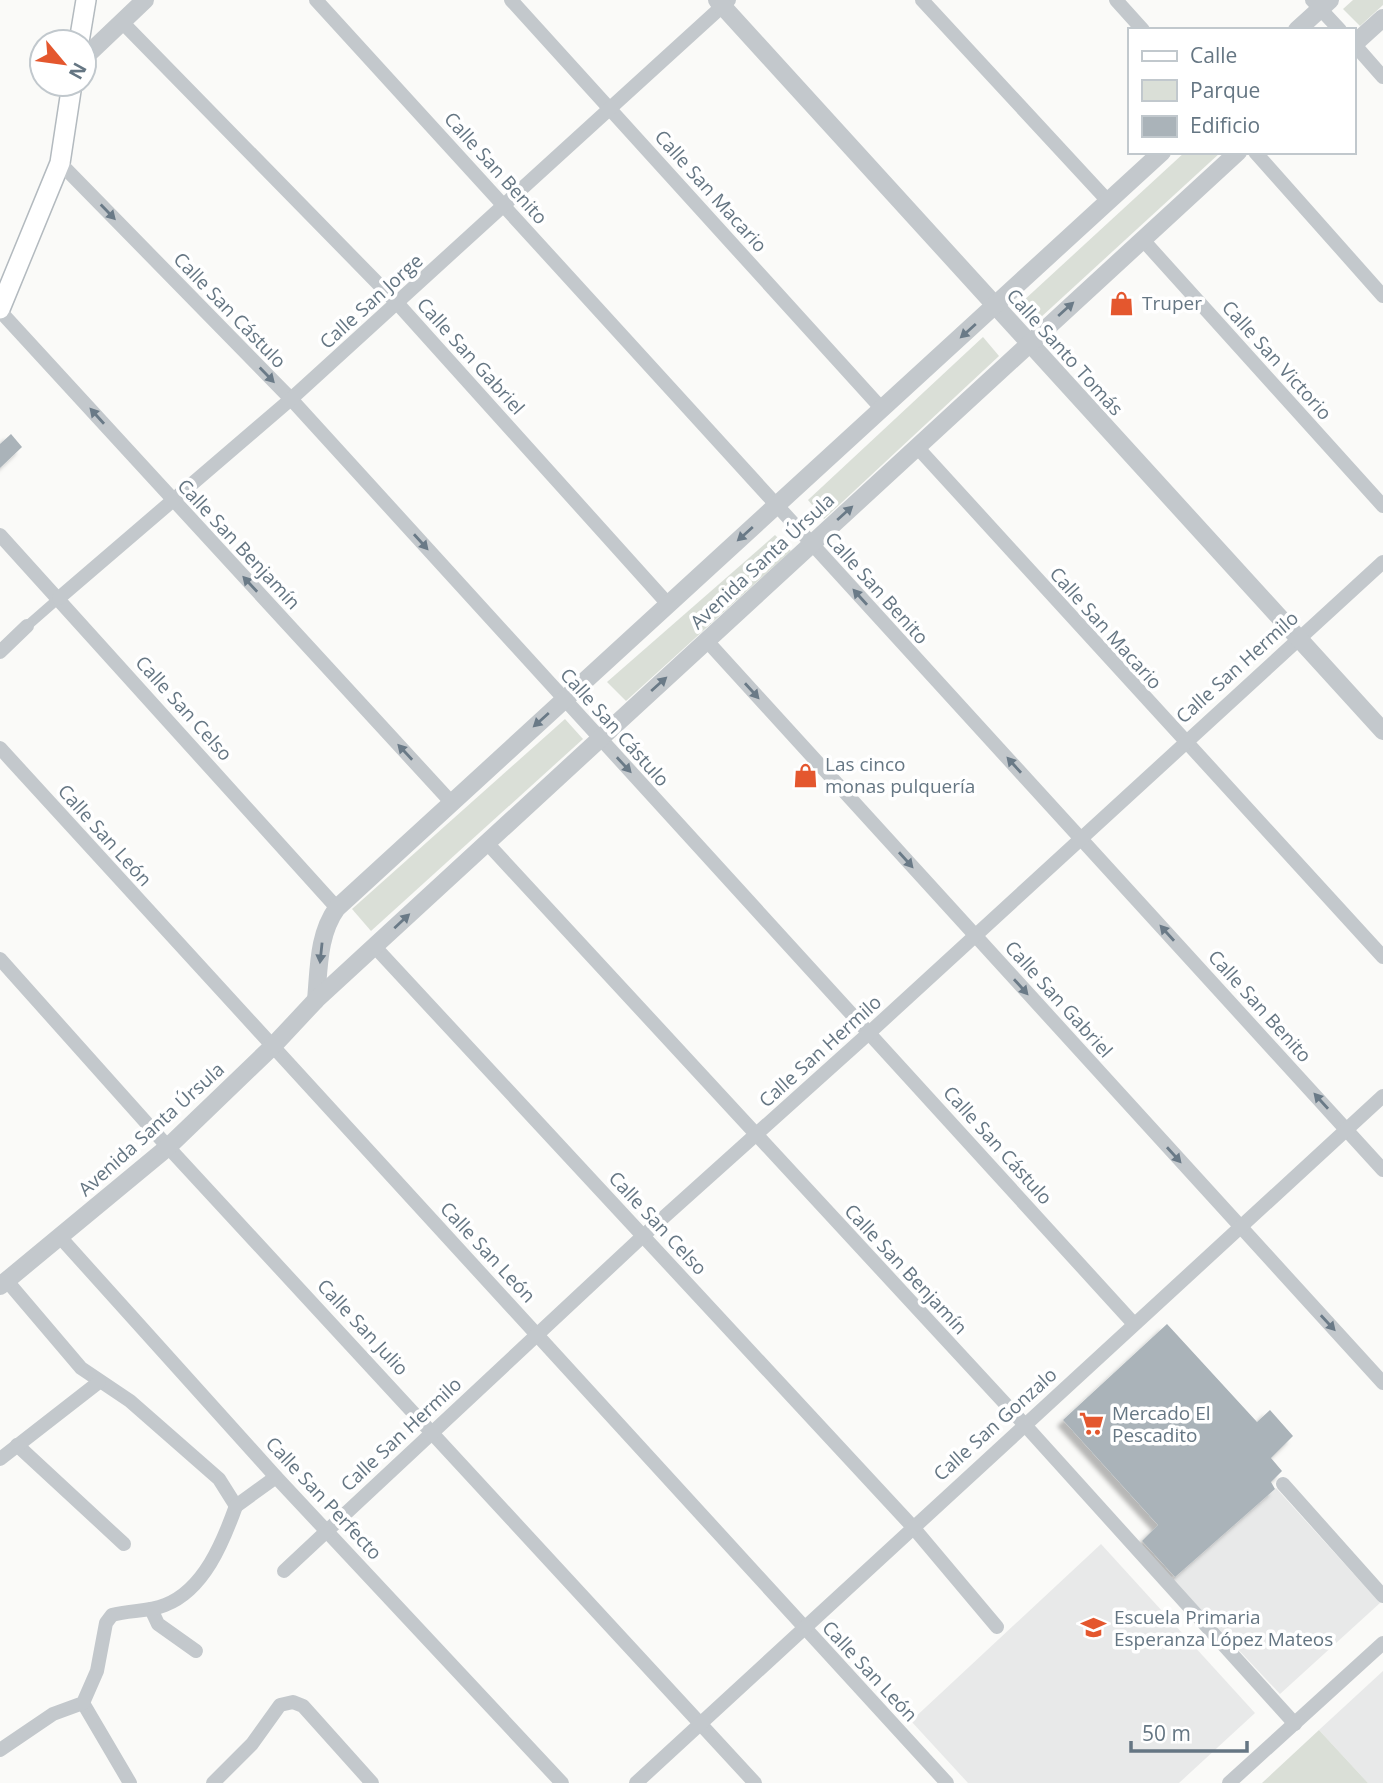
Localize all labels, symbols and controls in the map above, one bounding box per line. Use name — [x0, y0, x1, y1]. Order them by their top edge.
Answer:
north arrow — [28, 28, 98, 98]
legend — [1128, 28, 1355, 154]
text: Calle — [1190, 41, 1237, 69]
text: N — [63, 58, 93, 84]
text: Parque — [1190, 76, 1260, 104]
street label: Calle San Benito — [439, 106, 553, 230]
text: Edificio — [1190, 111, 1260, 139]
street label: Calle San Macario — [649, 124, 773, 258]
one-way arrow — [99, 204, 116, 221]
street label: Calle San Cástulo — [168, 246, 292, 374]
street label: Calle San Jorge — [314, 248, 428, 354]
street label: Calle Santo Tomás — [1001, 283, 1129, 421]
shop icon: Truper — [1108, 289, 1136, 317]
place label: Truper — [1142, 290, 1202, 316]
street label: Calle San Gabriel — [411, 292, 531, 420]
street label: Calle San Victorio — [1216, 295, 1338, 425]
one-way arrow — [1057, 301, 1075, 317]
one-way arrow — [959, 323, 976, 339]
one-way arrow — [258, 366, 274, 383]
one-way arrow — [90, 408, 105, 425]
street label: Calle San Benjamín — [172, 473, 306, 615]
street label: Avenida Santa Úrsula — [684, 487, 840, 635]
one-way arrow — [836, 505, 854, 521]
one-way arrow — [736, 526, 754, 542]
street label: Calle San Benito — [820, 526, 934, 650]
one-way arrow — [413, 533, 429, 551]
street label: Calle San Macario — [1044, 561, 1168, 695]
one-way arrow — [243, 576, 259, 593]
one-way arrow — [852, 588, 868, 606]
street label: Calle San Hermilo — [1170, 605, 1304, 729]
street label: Calle San Celso — [130, 650, 238, 766]
street label: Calle San Cástulo — [555, 662, 675, 792]
one-way arrow — [651, 676, 668, 692]
one-way arrow — [744, 682, 760, 699]
one-way arrow — [533, 712, 550, 728]
one-way arrow — [397, 744, 413, 761]
place label: Las cinco monas pulquería — [825, 751, 975, 799]
one-way arrow — [615, 756, 631, 773]
one-way arrow — [1006, 757, 1022, 774]
shop icon: Las cinco monas pulquería — [791, 761, 819, 789]
street label: Calle San León — [52, 778, 158, 892]
one-way arrow — [897, 851, 913, 868]
one-way arrow — [394, 913, 411, 930]
one-way arrow — [1159, 924, 1175, 942]
street label: Calle San Gabriel — [999, 935, 1119, 1063]
one-way arrow — [315, 942, 326, 964]
street label: Calle San Benito — [1203, 944, 1317, 1068]
one-way arrow — [1013, 978, 1029, 996]
street label: Calle San Hermilo — [753, 989, 887, 1113]
street label: Avenida Santa Úrsula — [72, 1056, 230, 1202]
street label: Calle San Cástulo — [938, 1080, 1058, 1210]
one-way arrow — [1313, 1093, 1329, 1110]
one-way arrow — [1166, 1146, 1182, 1164]
street label: Calle San Celso — [603, 1165, 713, 1281]
street label: Calle San León — [435, 1196, 541, 1308]
street label: Calle San Benjamín — [839, 1198, 973, 1340]
street label: Calle San Julio — [312, 1273, 414, 1381]
one-way arrow — [1319, 1314, 1335, 1331]
street label: Calle San Gonzalo — [928, 1362, 1062, 1486]
street label: Calle San Hermilo — [335, 1371, 467, 1497]
place label: Mercado El Pescadito — [1112, 1400, 1211, 1448]
supermarket icon: Mercado El Pescadito — [1078, 1410, 1106, 1438]
street label: Calle San Perfecto — [260, 1431, 388, 1565]
place label: Escuela Primaria Esperanza López Mateos — [1114, 1604, 1333, 1652]
school or university icon: Escuela Primaria Esperanza López Mateos — [1080, 1614, 1108, 1642]
street label: Calle San León — [817, 1615, 923, 1727]
scale bar — [1131, 1710, 1246, 1754]
text: 50 m — [1142, 1719, 1191, 1747]

